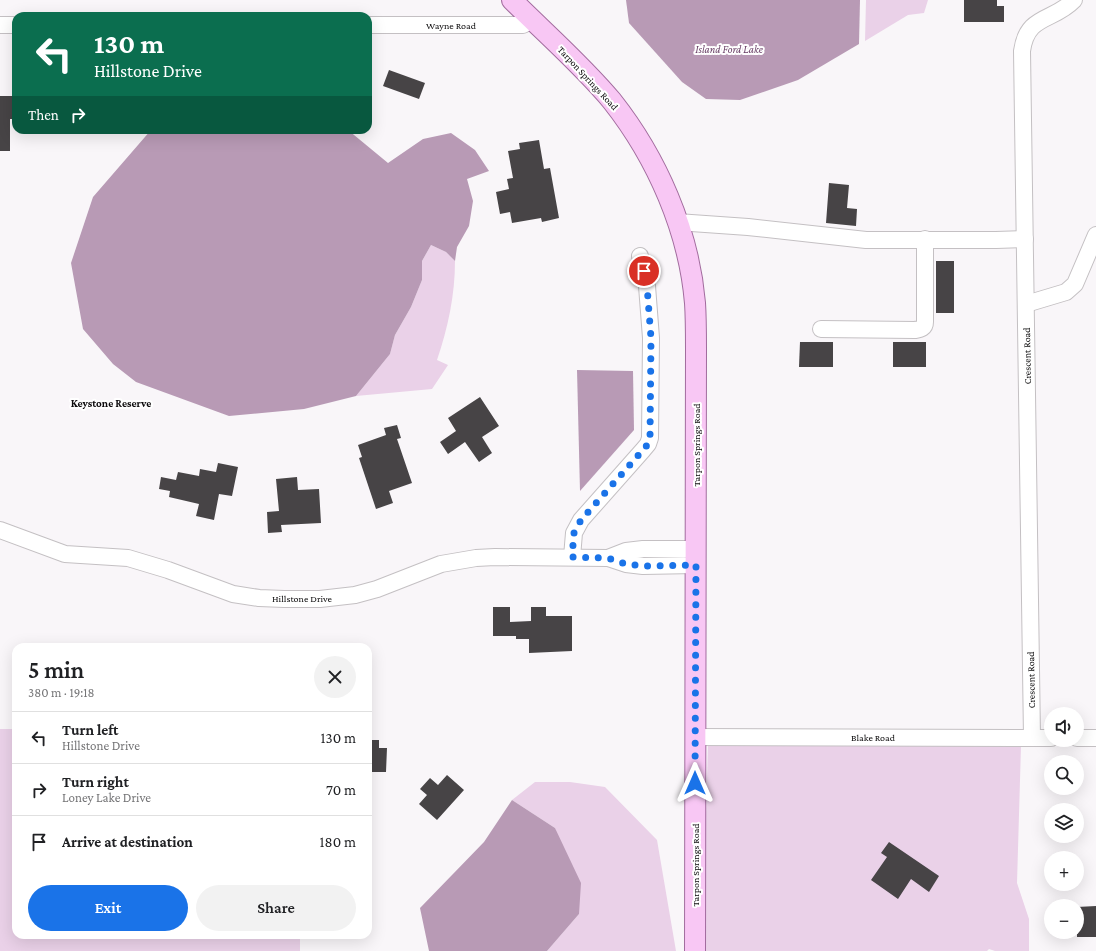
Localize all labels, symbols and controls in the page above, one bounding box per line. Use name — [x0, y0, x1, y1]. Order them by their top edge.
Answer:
street label: Wayne Road — [426, 20, 477, 31]
icon: left — [28, 28, 80, 80]
text: 130 m — [94, 28, 164, 59]
water label: Island Ford Lake — [695, 43, 764, 55]
street label: Tarpon Springs Road — [556, 44, 621, 113]
text: Hillstone Drive — [94, 61, 202, 81]
icon: right — [67, 104, 89, 126]
text: Then — [28, 107, 59, 123]
pin — [627, 254, 661, 288]
icon: arrive — [633, 260, 655, 282]
street label: Crescent Road — [1021, 327, 1033, 385]
district label: Keystone Reserve — [71, 397, 151, 409]
street label: Tarpon Springs Road — [691, 403, 702, 487]
street label: Hillstone Drive — [272, 593, 333, 604]
street label: Crescent Road — [1025, 651, 1037, 709]
text: 5 min — [28, 656, 84, 683]
button: close — [314, 656, 356, 698]
text: 380 m · 19:18 — [28, 685, 95, 700]
map controls — [1044, 707, 1084, 939]
button: sound — [1044, 707, 1084, 747]
text: Turn left — [62, 722, 118, 738]
icon: left — [28, 727, 50, 749]
text: 130 m — [321, 730, 356, 746]
street label: Blake Road — [851, 732, 896, 743]
text: Hillstone Drive — [62, 738, 140, 753]
button: search — [1044, 755, 1084, 795]
position arrow — [674, 762, 716, 804]
text: Turn right — [62, 774, 129, 790]
icon: right — [28, 779, 50, 801]
text: 70 m — [326, 782, 356, 798]
text: Loney Lake Drive — [62, 790, 151, 805]
button: layers — [1044, 803, 1084, 843]
street label: Tarpon Springs Road — [690, 823, 701, 907]
icon: arrive — [28, 831, 50, 853]
text: Arrive at destination — [62, 834, 193, 850]
text: 180 m — [320, 834, 356, 850]
button: + — [1044, 851, 1084, 891]
button: Exit — [28, 885, 188, 931]
button: Share — [196, 885, 356, 931]
button: − — [1044, 899, 1084, 939]

